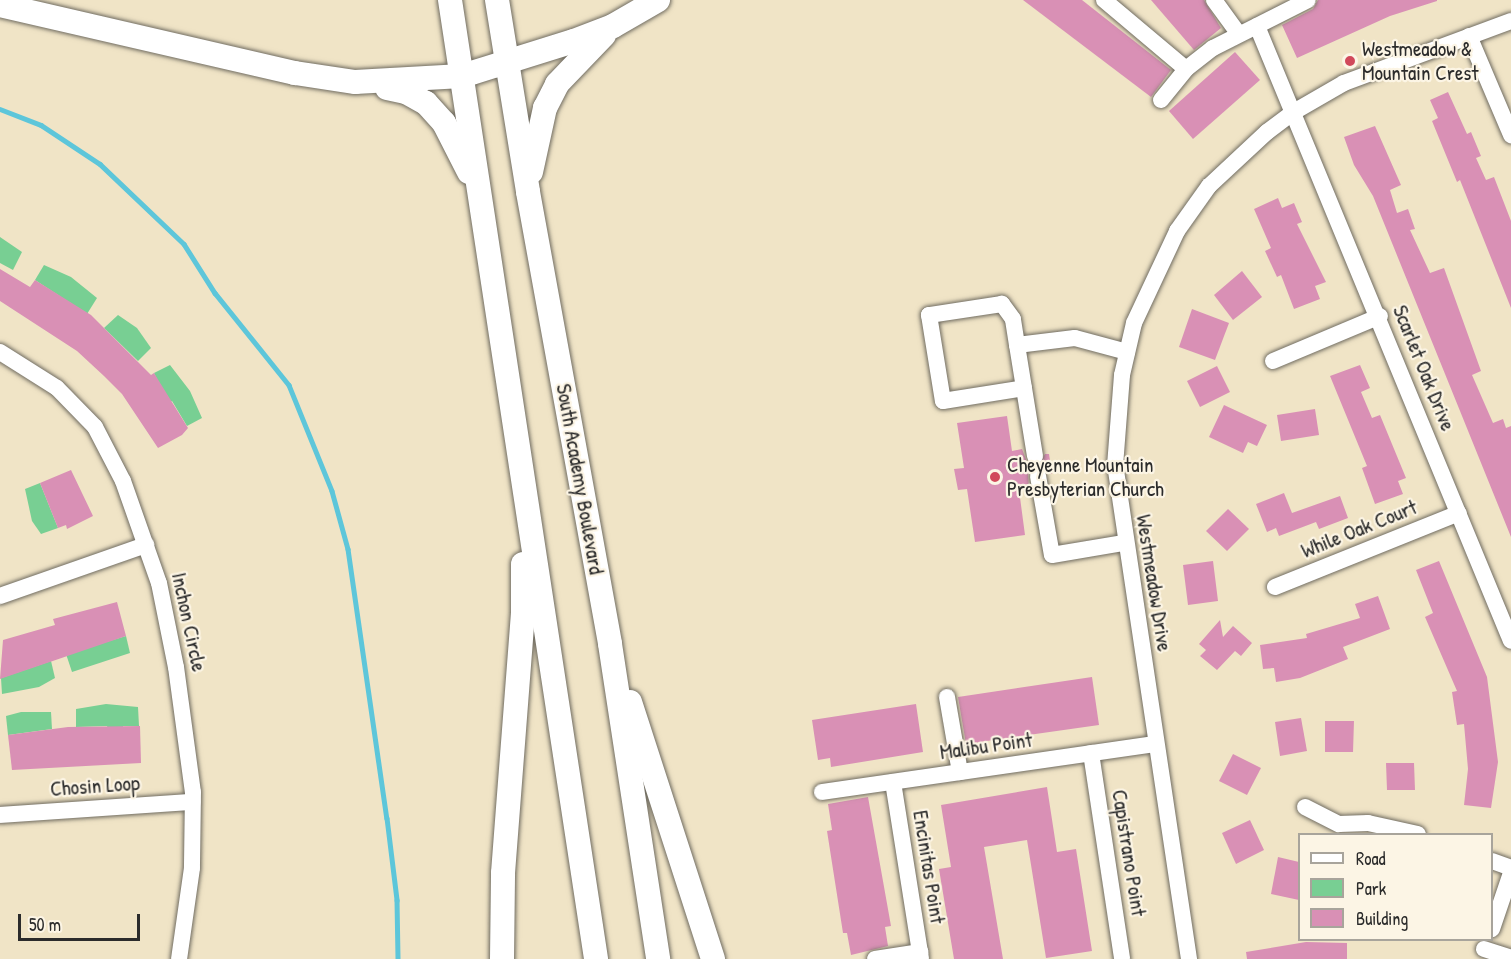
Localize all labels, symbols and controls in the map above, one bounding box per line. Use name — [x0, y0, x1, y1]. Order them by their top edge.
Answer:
place label: Westmeadow & Mountain Crest — [1362, 36, 1479, 86]
marker: Westmeadow & Mountain Crest — [1343, 54, 1357, 68]
street label: Scarlet Oak Drive — [1387, 302, 1461, 434]
street label: South Academy Boulevard — [551, 382, 609, 576]
place label: Cheyenne Mountain Presbyterian Church — [1007, 452, 1164, 502]
marker: Cheyenne Mountain Presbyterian Church — [988, 470, 1002, 484]
street label: While Oak Court — [1298, 494, 1420, 564]
street label: Westmeadow Drive — [1131, 513, 1177, 653]
street label: Inchon Circle — [166, 570, 212, 674]
street label: Malibu Point — [938, 727, 1034, 765]
street label: Chosin Loop — [49, 770, 141, 802]
street label: Capistrano Point — [1107, 788, 1151, 918]
street label: Encinitas Point — [908, 809, 950, 925]
legend — [1298, 833, 1493, 941]
text: Road — [1356, 846, 1386, 871]
text: Park — [1356, 876, 1386, 901]
scale bar — [21, 902, 142, 940]
text: Building — [1356, 906, 1408, 931]
text: 50 m — [29, 912, 61, 937]

